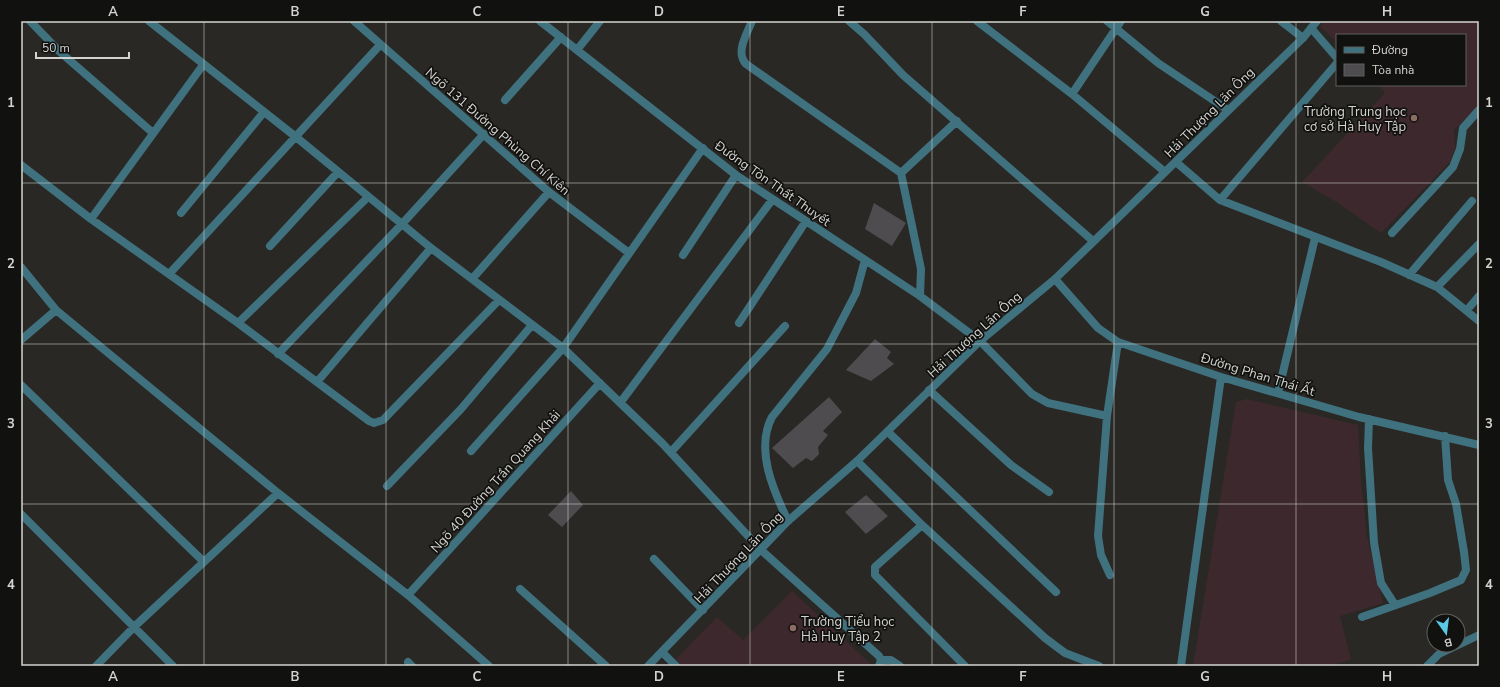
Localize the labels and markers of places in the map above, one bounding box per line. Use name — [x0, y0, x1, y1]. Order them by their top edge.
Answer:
place label: Trường Trung học cơ sở Hà Huy Tập — [1304, 103, 1406, 136]
marker: Trường Trung học cơ sở Hà Huy Tập — [1409, 113, 1419, 123]
place label: Trường Tiểu học Hà Huy Tập 2 — [801, 613, 894, 646]
marker: Trường Tiểu học Hà Huy Tập 2 — [788, 623, 798, 633]

